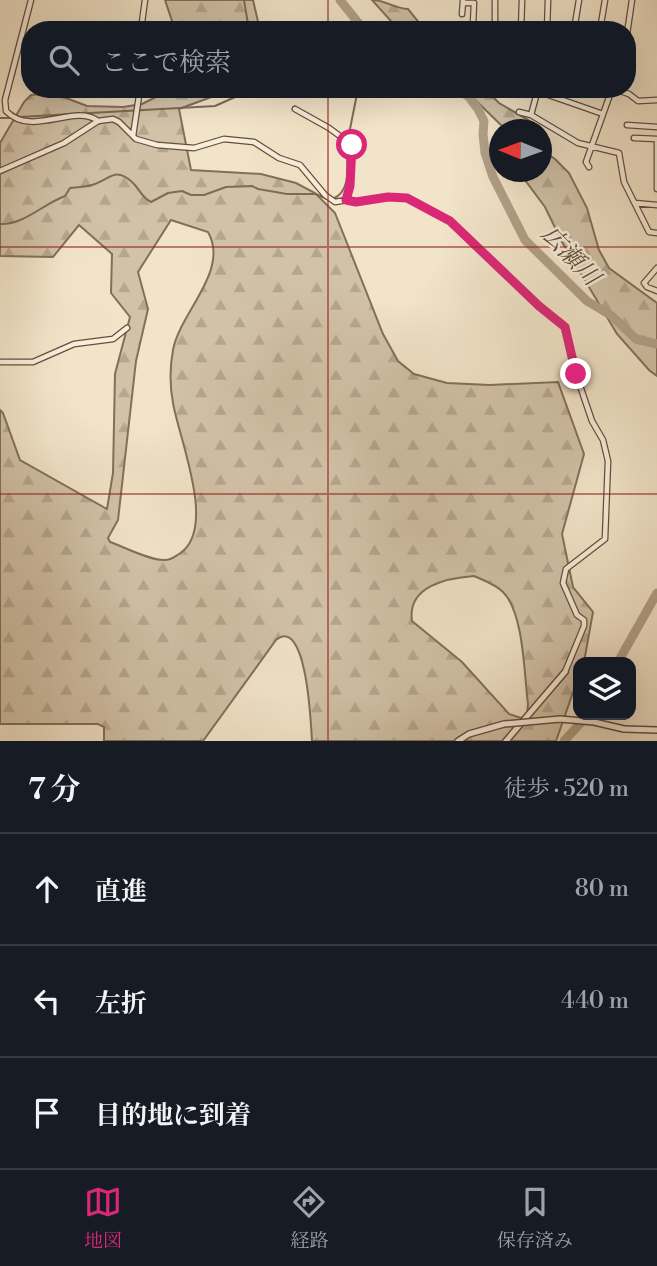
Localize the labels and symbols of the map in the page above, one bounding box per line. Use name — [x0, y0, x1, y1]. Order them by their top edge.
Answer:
north arrow — [489, 119, 552, 182]
route start — [336, 129, 367, 160]
water label: 広瀬川 — [534, 220, 608, 294]
route end — [560, 358, 591, 389]

